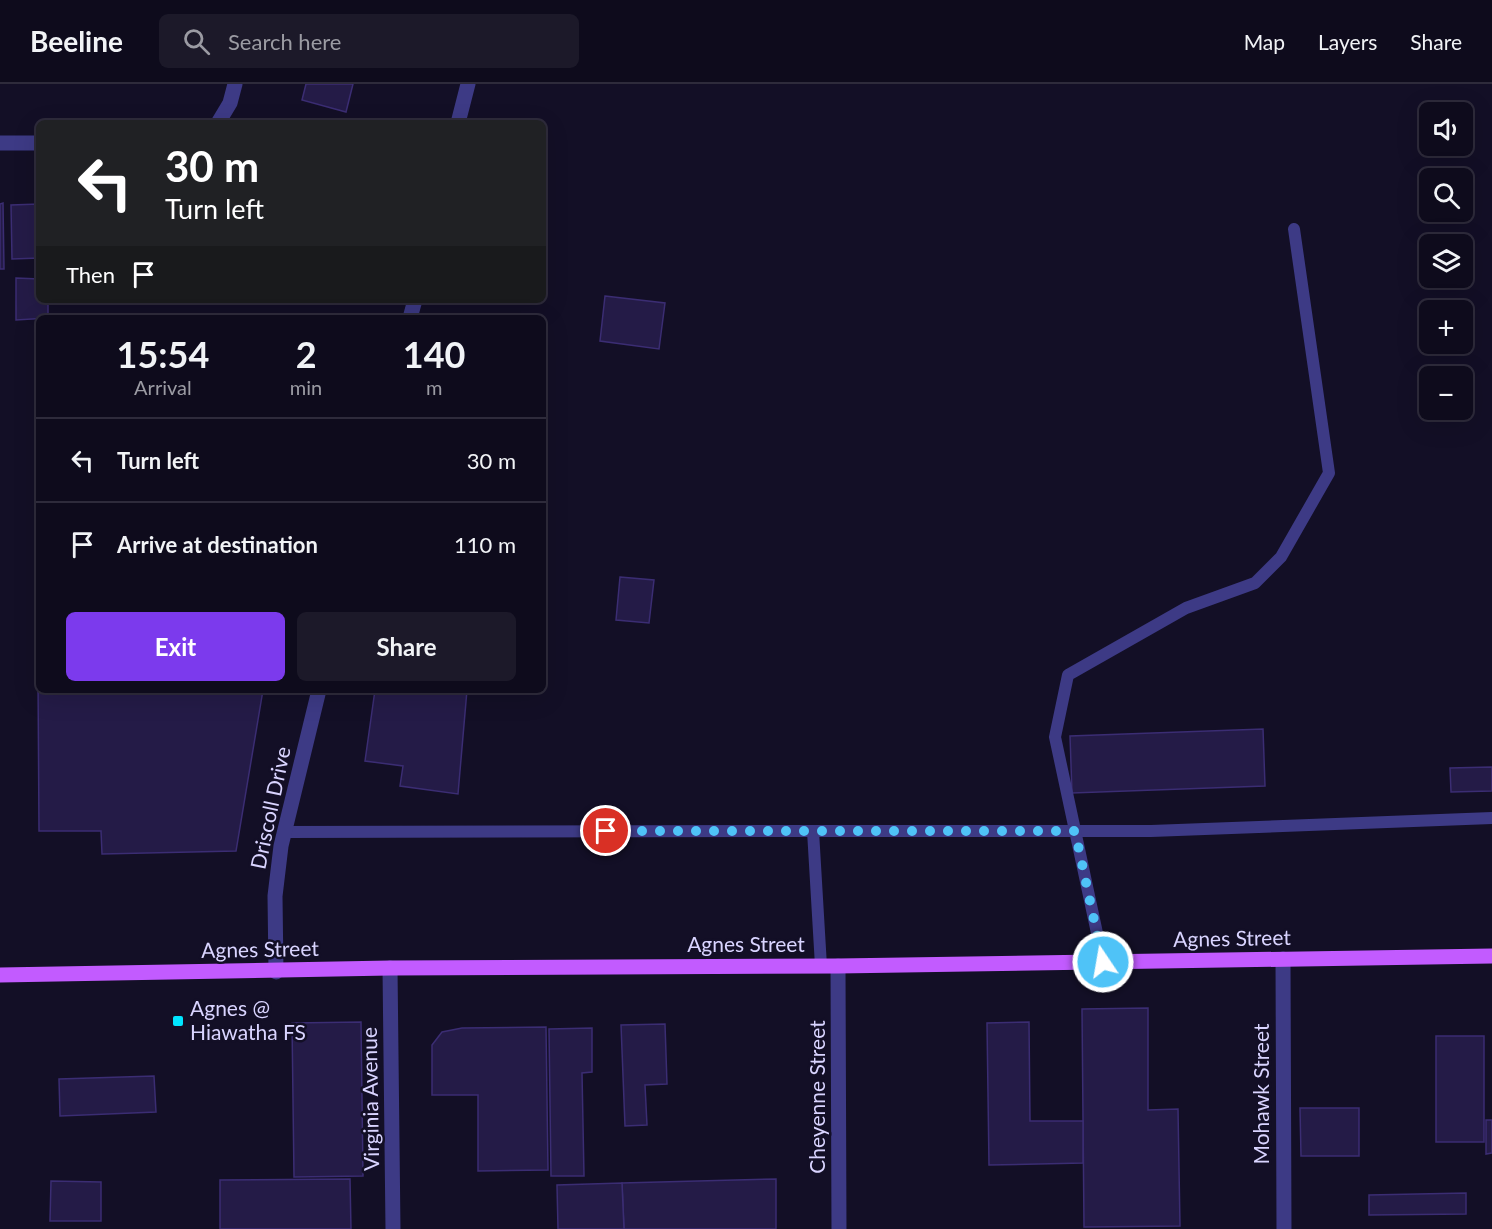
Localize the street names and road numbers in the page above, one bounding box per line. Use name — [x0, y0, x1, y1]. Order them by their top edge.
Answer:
street label: Driscoll Drive — [244, 744, 295, 871]
street label: Agnes Street — [1173, 924, 1291, 951]
street label: Agnes Street — [687, 931, 805, 956]
street label: Agnes Street — [201, 935, 319, 962]
street label: Cheyenne Street — [804, 1020, 829, 1174]
street label: Mohawk Street — [1248, 1023, 1273, 1165]
street label: Virginia Avenue — [356, 1027, 383, 1171]

